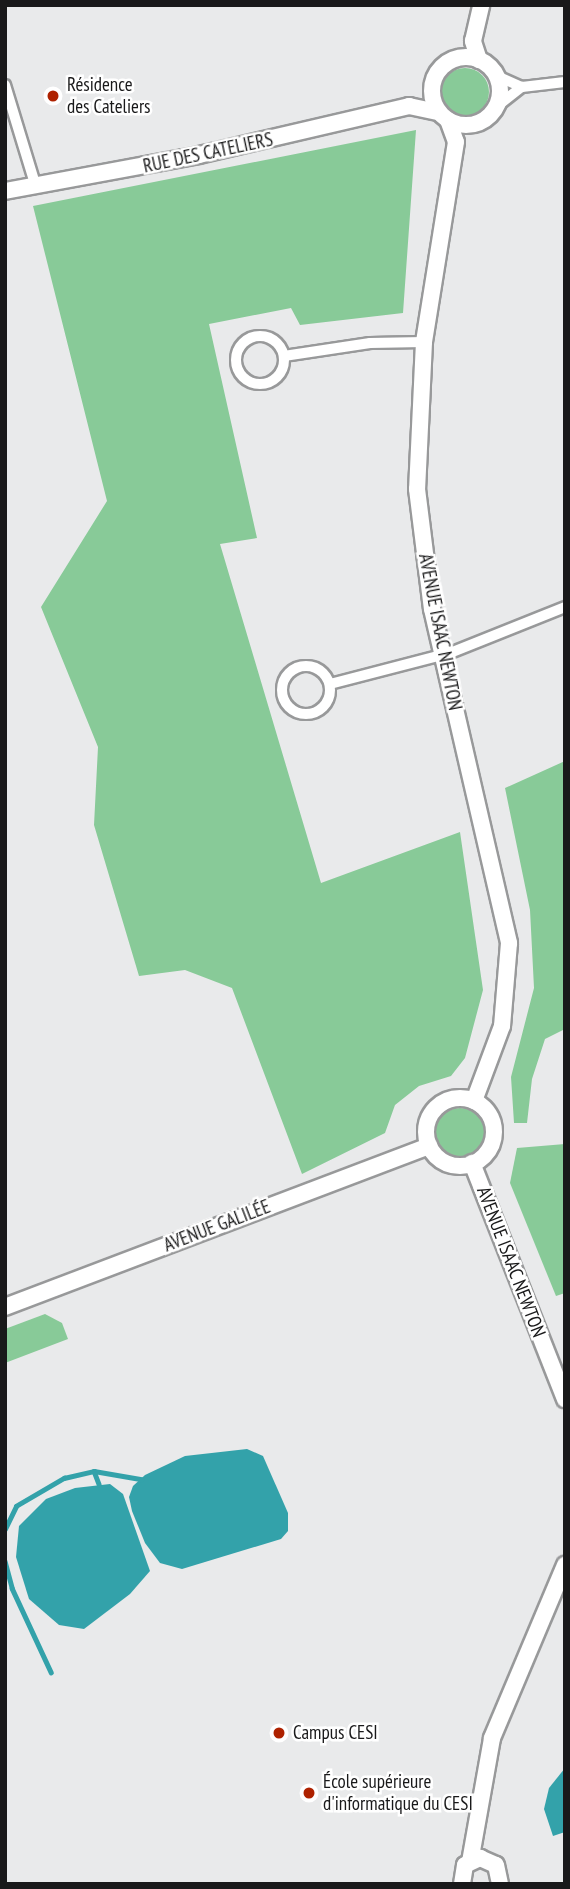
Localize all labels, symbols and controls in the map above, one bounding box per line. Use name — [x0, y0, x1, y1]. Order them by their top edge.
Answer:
place label: Résidence des Cateliers — [67, 74, 151, 118]
marker: Résidence des Cateliers — [45, 88, 61, 104]
street label: RUE DES CATELIERS — [141, 128, 275, 178]
street label: AVENUE ISAAC NEWTON — [414, 551, 466, 713]
street label: AVENUE ISAAC NEWTON — [472, 1183, 550, 1341]
street label: AVENUE GALILÉE — [160, 1195, 274, 1257]
place label: Campus CESI — [293, 1722, 378, 1744]
marker: Campus CESI — [271, 1725, 287, 1741]
place label: École supérieure d'informatique du CESI — [323, 1771, 473, 1815]
marker: École supérieure d'informatique du CESI — [301, 1785, 317, 1801]

